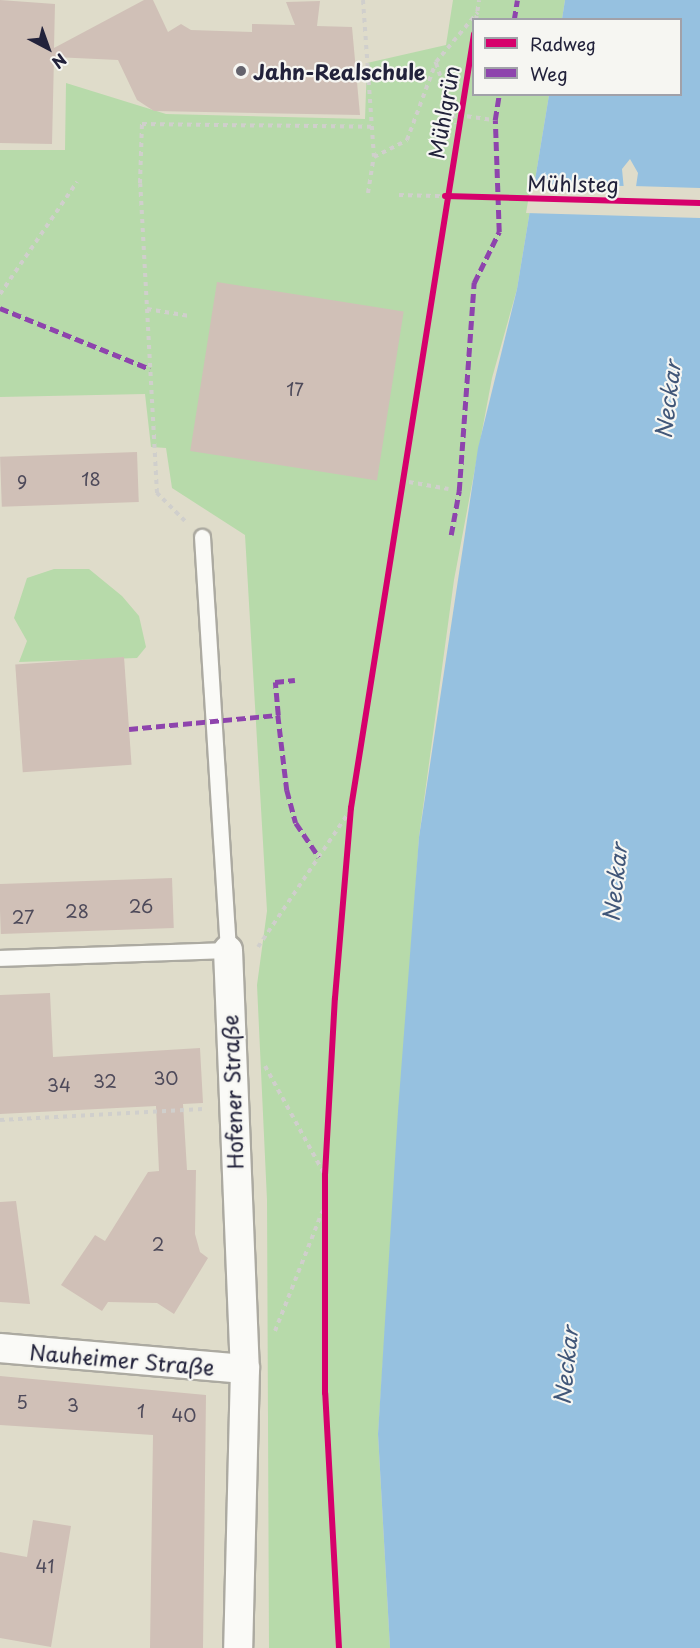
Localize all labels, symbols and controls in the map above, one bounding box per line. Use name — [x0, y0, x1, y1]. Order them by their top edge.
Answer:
north arrow — [18, 18, 78, 78]
legend — [472, 18, 682, 96]
text: Radweg — [530, 30, 596, 57]
text: N — [47, 48, 72, 75]
place label: Jahn-Realschule — [253, 58, 425, 84]
text: Weg — [530, 60, 568, 87]
marker: Jahn-Realschule — [234, 64, 248, 78]
street label: Mühlgrün — [422, 64, 464, 160]
street label: Mühlsteg — [527, 170, 619, 196]
water label: Neckar — [649, 359, 685, 441]
house number: 17 — [286, 378, 304, 400]
house number: 18 — [81, 468, 101, 490]
house number: 9 — [17, 471, 27, 493]
water label: Neckar — [597, 843, 631, 923]
house number: 26 — [129, 895, 153, 917]
house number: 28 — [65, 900, 89, 922]
house number: 27 — [12, 906, 34, 928]
street label: Hofener Straße — [217, 1013, 247, 1171]
house number: 30 — [153, 1067, 179, 1089]
house number: 32 — [93, 1070, 117, 1092]
house number: 34 — [47, 1074, 71, 1096]
house number: 2 — [152, 1233, 164, 1255]
water label: Neckar — [548, 1326, 582, 1406]
street label: Nauheimer Straße — [28, 1338, 216, 1380]
house number: 5 — [16, 1391, 28, 1413]
house number: 3 — [67, 1394, 79, 1416]
house number: 1 — [137, 1400, 145, 1422]
house number: 40 — [171, 1404, 197, 1426]
house number: 41 — [36, 1555, 54, 1577]

